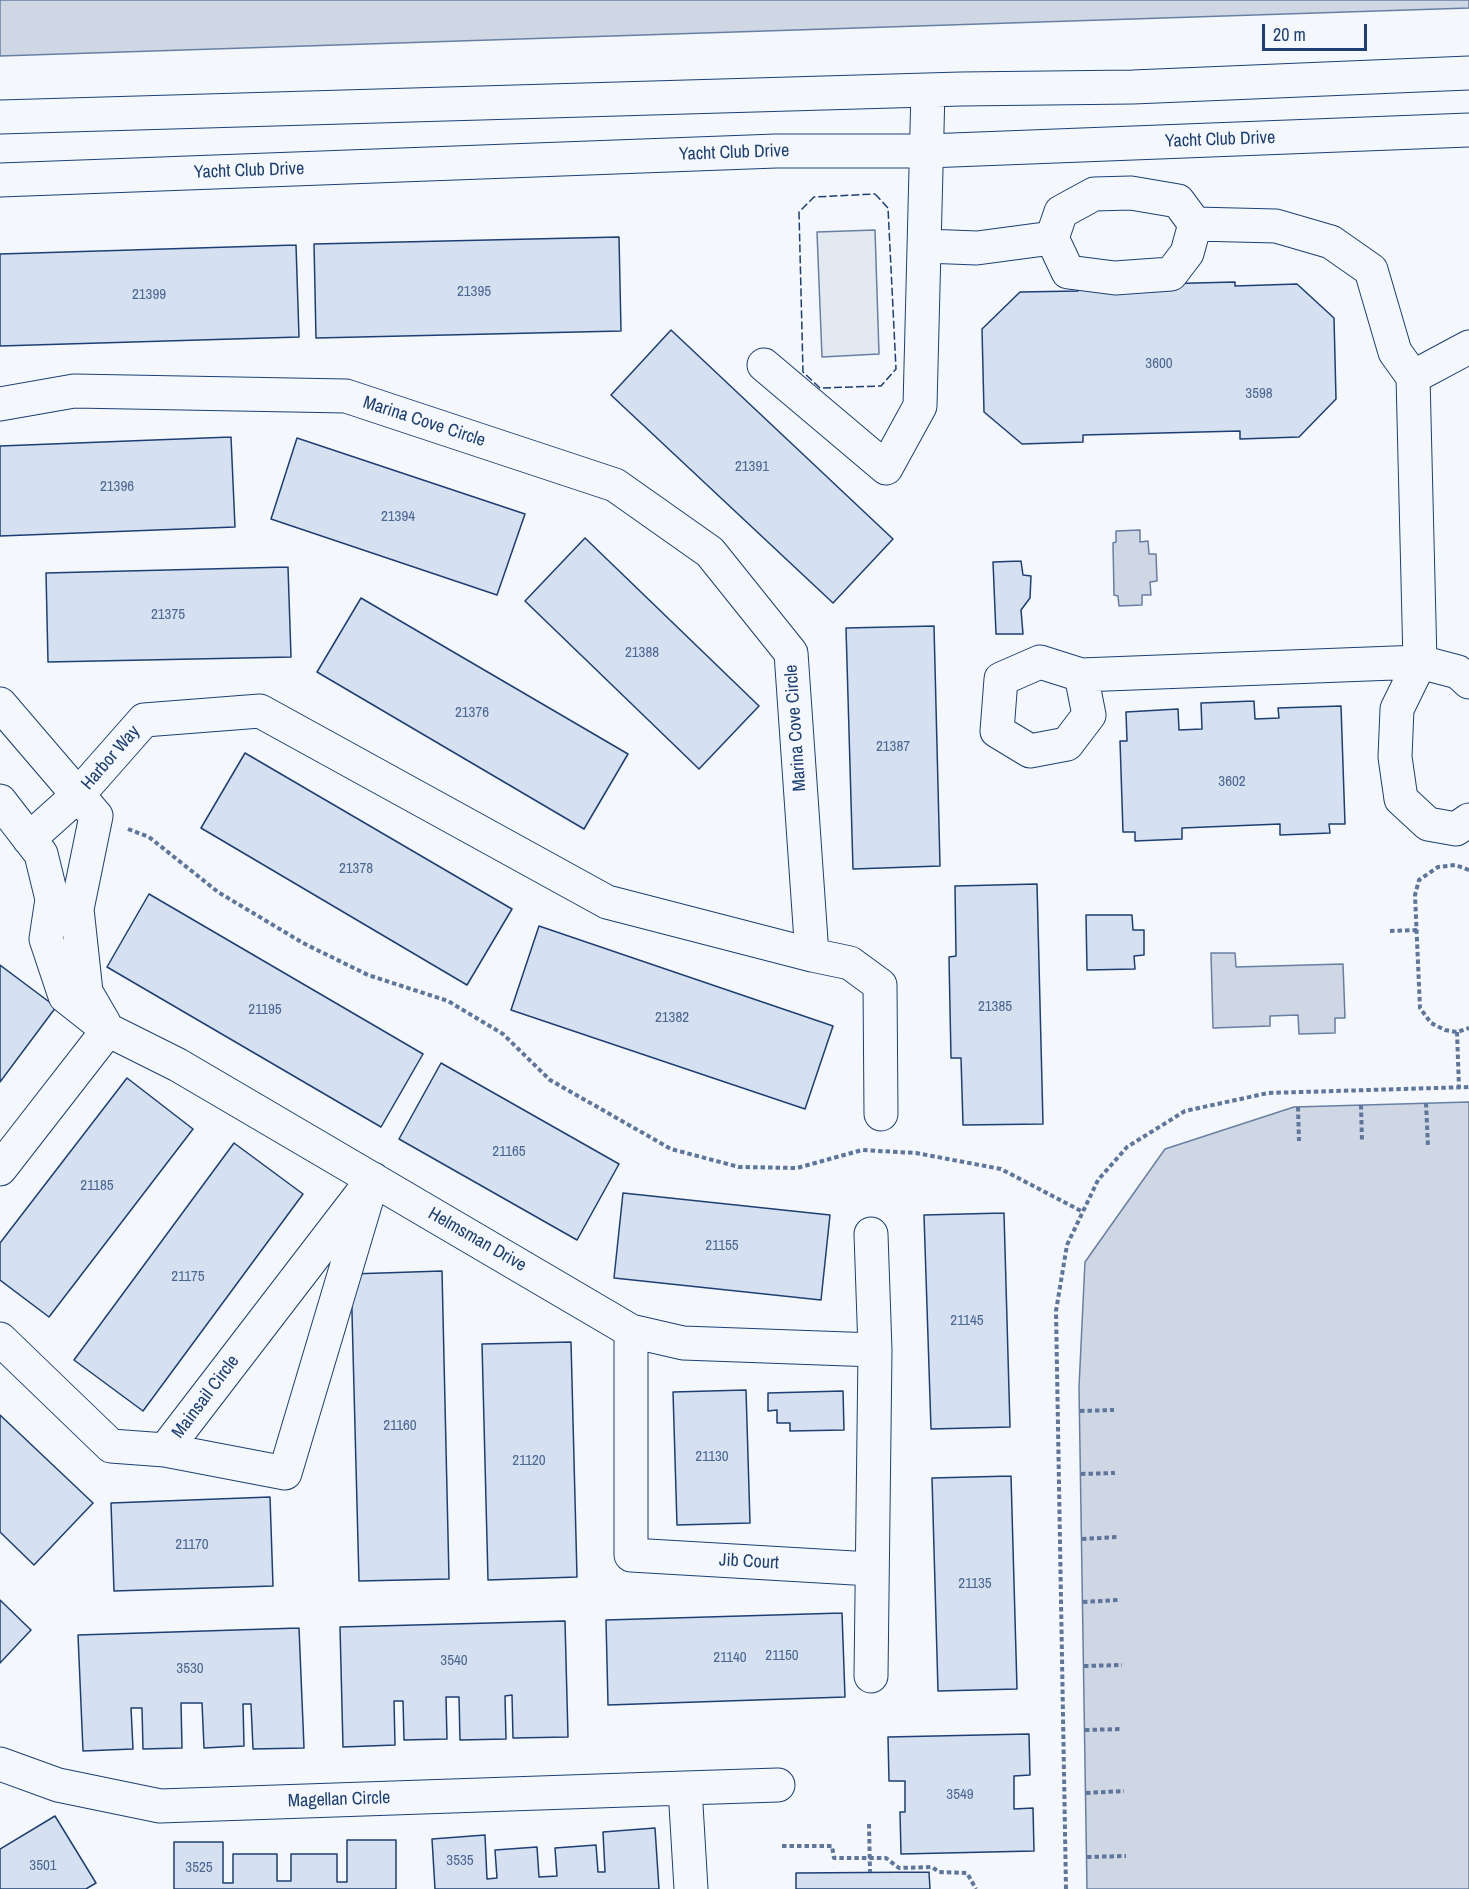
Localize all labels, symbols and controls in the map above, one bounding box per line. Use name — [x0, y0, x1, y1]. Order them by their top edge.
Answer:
scale bar — [1265, 12, 1370, 50]
text: 20 m — [1273, 22, 1306, 47]
street label: Yacht Club Drive — [1164, 127, 1276, 153]
street label: Yacht Club Drive — [678, 140, 790, 166]
street label: Yacht Club Drive — [193, 158, 305, 184]
house number: 21395 — [457, 283, 491, 301]
house number: 21399 — [132, 286, 166, 304]
house number: 3600 — [1145, 355, 1173, 373]
house number: 3598 — [1245, 385, 1273, 403]
street label: Marina Cove Circle — [360, 392, 488, 452]
house number: 21391 — [735, 458, 769, 476]
house number: 21396 — [100, 478, 134, 496]
house number: 21394 — [381, 508, 415, 526]
house number: 21375 — [151, 606, 185, 624]
house number: 21388 — [625, 644, 659, 662]
street label: Marina Cove Circle — [781, 664, 811, 792]
house number: 21376 — [455, 704, 489, 722]
street label: Harbor Way — [77, 721, 145, 795]
house number: 21387 — [876, 738, 910, 756]
house number: 3602 — [1218, 773, 1246, 791]
house number: 21378 — [339, 860, 373, 878]
house number: 21385 — [978, 998, 1012, 1016]
house number: 21195 — [248, 1001, 282, 1019]
house number: 21382 — [655, 1009, 689, 1027]
house number: 21165 — [492, 1143, 526, 1161]
house number: 21185 — [80, 1177, 114, 1195]
street label: Helmsman Drive — [424, 1203, 530, 1277]
house number: 21155 — [705, 1237, 739, 1255]
house number: 21175 — [171, 1268, 205, 1286]
house number: 21145 — [950, 1312, 984, 1330]
street label: Mainsail Circle — [168, 1351, 244, 1443]
house number: 21160 — [383, 1417, 417, 1435]
house number: 21130 — [695, 1448, 729, 1466]
house number: 21120 — [512, 1452, 546, 1470]
house number: 21170 — [175, 1536, 209, 1554]
street label: Jib Court — [719, 1550, 779, 1574]
house number: 21135 — [958, 1575, 992, 1593]
house number: 21150 — [765, 1647, 799, 1665]
house number: 21140 — [713, 1649, 747, 1667]
house number: 3540 — [440, 1652, 468, 1670]
house number: 3530 — [176, 1660, 204, 1678]
house number: 3549 — [946, 1786, 974, 1804]
street label: Magellan Circle — [287, 1787, 391, 1813]
house number: 3535 — [446, 1852, 474, 1870]
house number: 3501 — [29, 1857, 57, 1875]
house number: 3525 — [185, 1859, 213, 1877]

